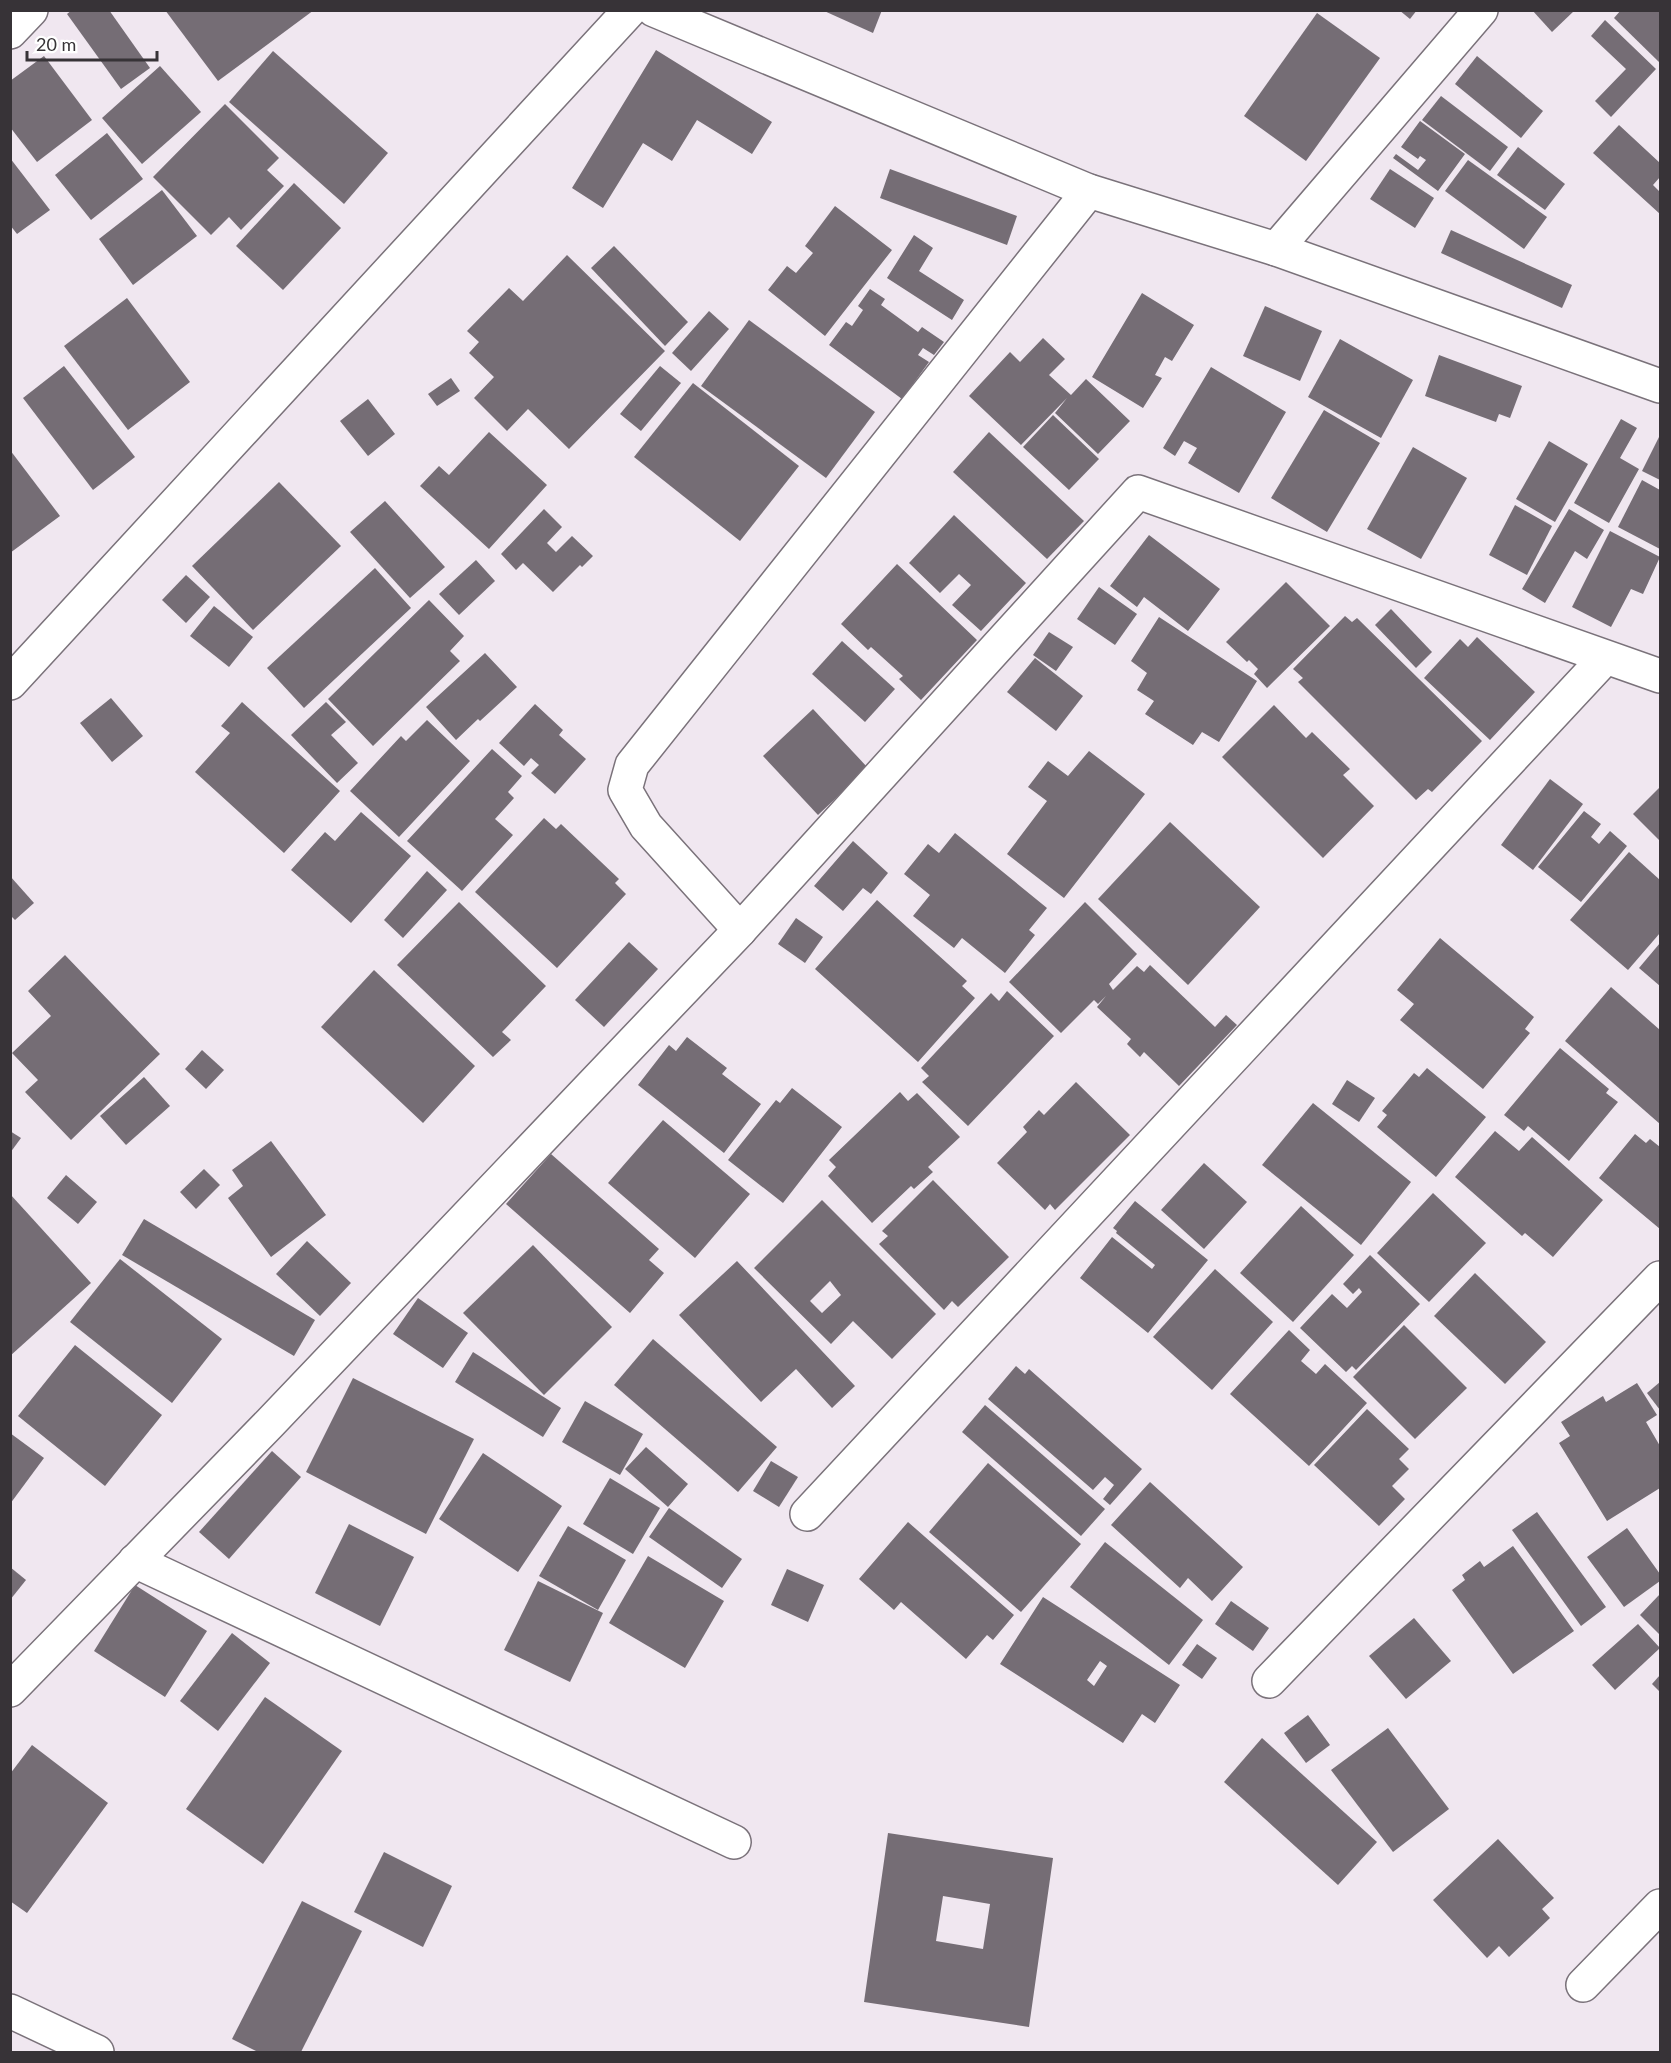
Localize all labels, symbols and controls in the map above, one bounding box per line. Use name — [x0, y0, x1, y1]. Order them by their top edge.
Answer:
scale bar — [27, 24, 158, 62]
text: 20 m — [36, 33, 76, 55]

